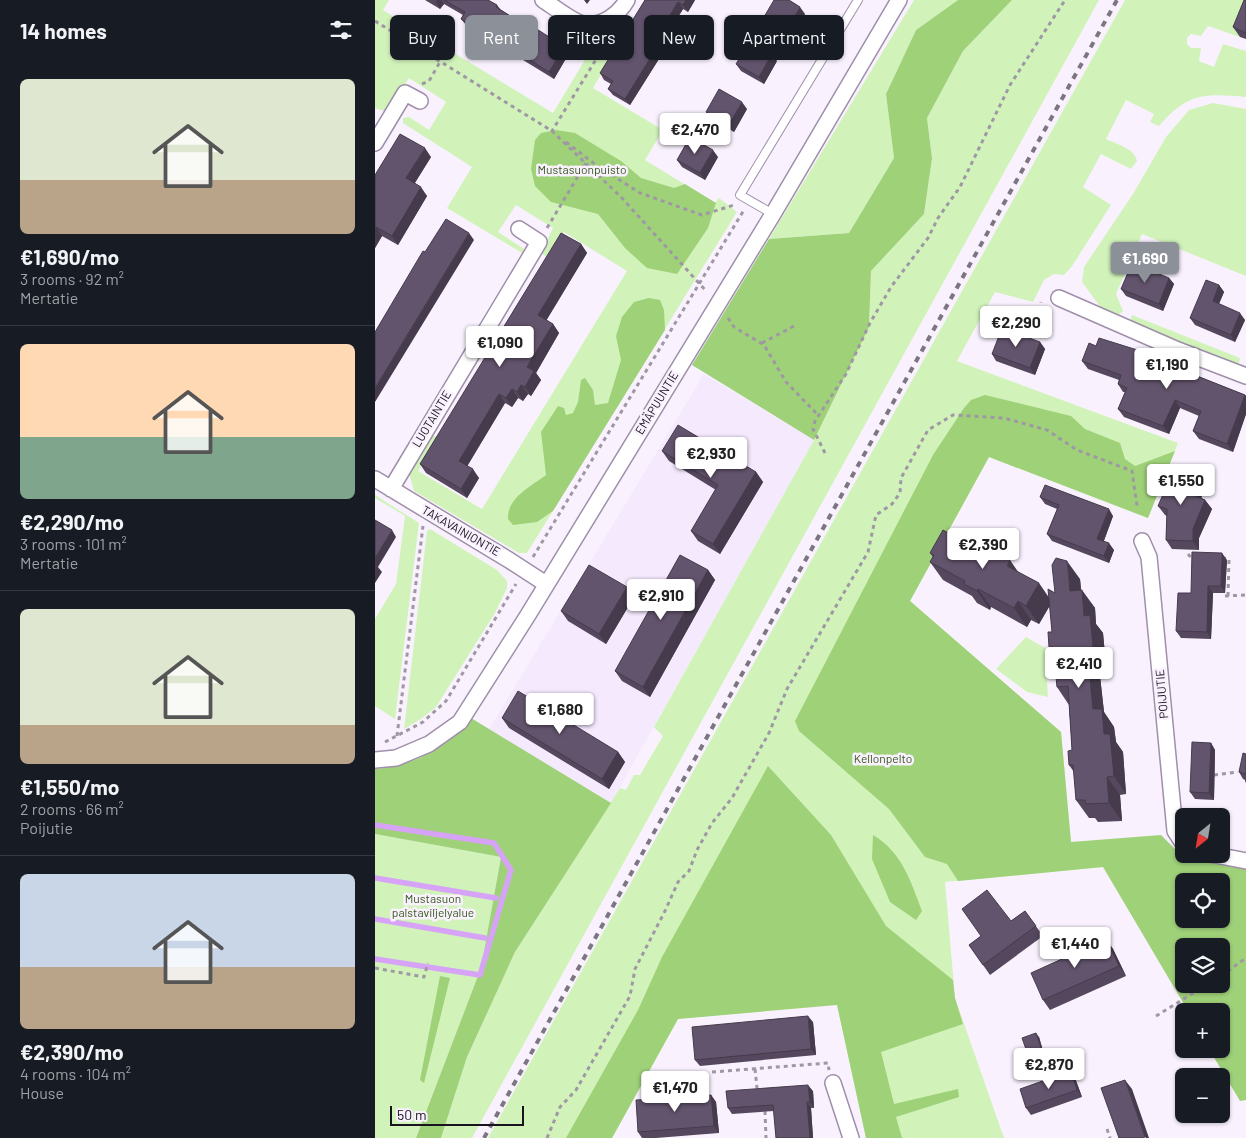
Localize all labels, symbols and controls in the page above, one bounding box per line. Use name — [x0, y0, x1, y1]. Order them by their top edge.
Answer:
chip: Buy — [390, 15, 455, 60]
chip: Rent — [465, 15, 538, 60]
chip: Filters — [548, 15, 634, 60]
chip: New — [644, 15, 714, 60]
chip: Apartment — [724, 15, 844, 60]
icon: filters — [327, 16, 355, 44]
text: 14 homes — [20, 18, 107, 43]
icon: home — [143, 111, 233, 201]
pin: €2,470 — [654, 112, 736, 155]
text: €2,470 — [671, 119, 719, 138]
park label: Mustasuonpuisto — [537, 162, 627, 176]
pin: €1,690 — [1104, 242, 1186, 284]
text: €1,690/mo — [20, 244, 119, 269]
text: €1,690 — [1122, 248, 1168, 267]
text: 3 rooms · 92 m² — [20, 269, 124, 288]
text: Mertatie — [20, 288, 78, 307]
pin: €2,290 — [975, 306, 1057, 348]
text: €2,290 — [991, 312, 1041, 331]
pin: €1,090 — [459, 326, 541, 368]
text: €1,090 — [477, 332, 523, 351]
pin: €1,190 — [1126, 348, 1208, 390]
text: €1,190 — [1145, 354, 1189, 373]
street label: EMÄPUUNTIE — [632, 368, 680, 437]
icon: home — [143, 377, 233, 467]
street label: LUOTAINTIE — [409, 388, 454, 449]
pin: €2,930 — [670, 436, 752, 479]
text: €2,930 — [686, 443, 736, 462]
pin: €1,550 — [1140, 464, 1222, 506]
text: €1,550 — [1158, 470, 1204, 489]
street label: TAKAVAINIONTIE — [420, 502, 503, 558]
text: €2,290/mo — [20, 509, 124, 534]
pin: €2,390 — [942, 528, 1024, 570]
text: 3 rooms · 101 m² — [20, 534, 127, 553]
text: €2,390 — [958, 534, 1008, 553]
text: Mertatie — [20, 553, 78, 572]
pin: €2,910 — [620, 578, 702, 621]
text: €2,910 — [638, 585, 684, 604]
icon: home — [143, 642, 233, 732]
pin: €2,410 — [1038, 646, 1120, 689]
text: €2,410 — [1056, 653, 1102, 672]
street label: POIJUTIE — [1152, 669, 1170, 719]
pin: €1,680 — [519, 692, 601, 735]
text: €1,680 — [537, 699, 583, 718]
park label: Kellonpelto — [854, 751, 912, 765]
text: €1,550/mo — [20, 774, 119, 799]
text: 2 rooms · 66 m² — [20, 799, 124, 818]
north arrow — [1175, 808, 1230, 862]
map controls — [1175, 808, 1230, 1123]
text: Poijutie — [20, 818, 73, 837]
button: locate — [1175, 873, 1230, 928]
park label: Mustasuon palstaviljelyalue — [392, 891, 474, 919]
icon: home — [143, 907, 233, 997]
pin: €1,440 — [1034, 926, 1116, 969]
text: €1,440 — [1051, 933, 1099, 952]
button: layers — [1175, 938, 1230, 993]
button: + — [1175, 1003, 1230, 1058]
text: €2,390/mo — [20, 1039, 124, 1064]
pin: €2,870 — [1008, 1048, 1090, 1090]
text: €2,870 — [1024, 1054, 1074, 1073]
text: 4 rooms · 104 m² — [20, 1064, 131, 1083]
button: − — [1175, 1068, 1230, 1123]
pin: €1,470 — [634, 1070, 716, 1113]
text: €1,470 — [652, 1077, 698, 1096]
text: House — [20, 1083, 64, 1102]
scale bar — [390, 1103, 524, 1126]
text: 50 m — [397, 1106, 426, 1123]

